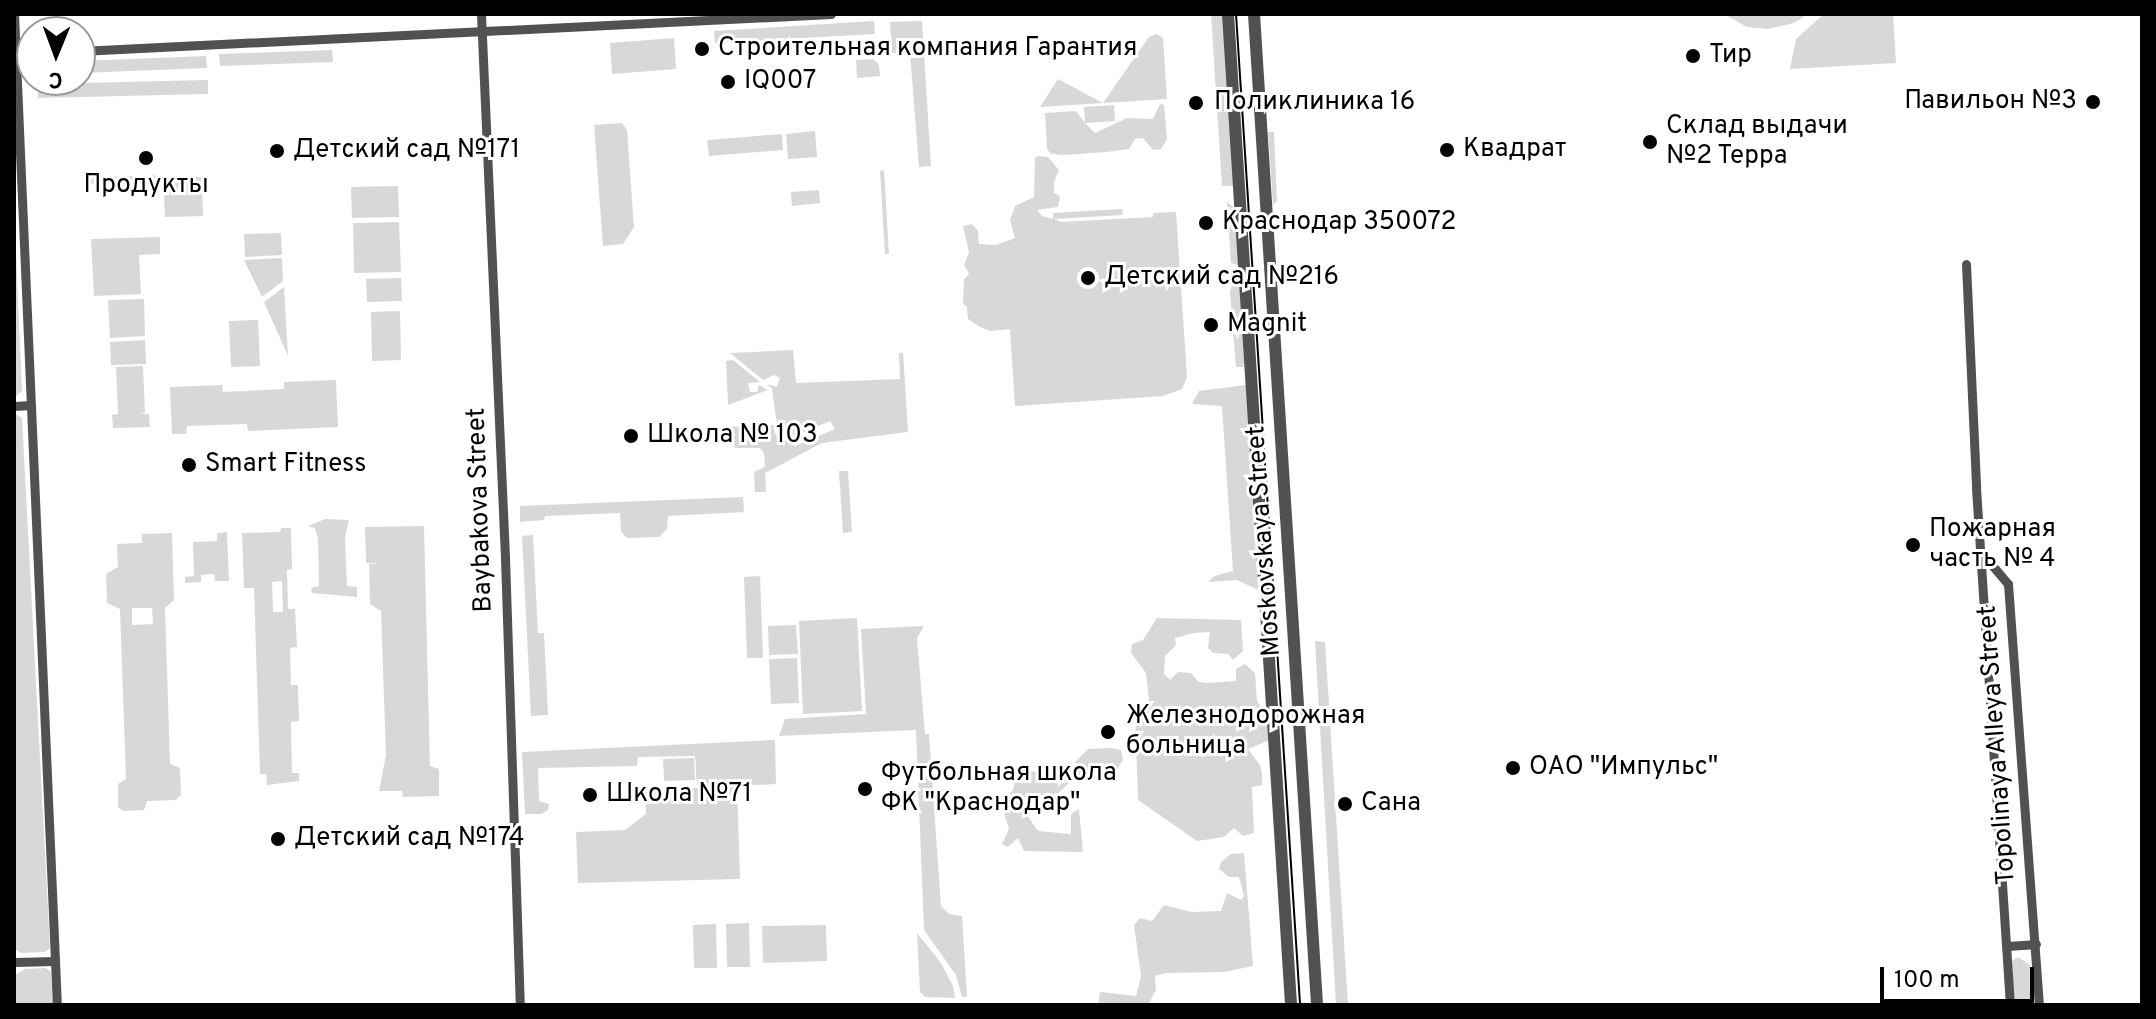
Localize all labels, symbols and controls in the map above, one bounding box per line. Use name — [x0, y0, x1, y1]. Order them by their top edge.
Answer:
north arrow — [16, 16, 96, 96]
place label: Строительная компания Гарантия — [718, 33, 1137, 65]
marker: Строительная компания Гарантия — [693, 40, 711, 58]
place label: Тир — [1709, 40, 1752, 72]
marker: Тир — [1684, 47, 1702, 65]
text: С — [48, 65, 63, 92]
place label: IQ007 — [744, 66, 816, 98]
marker: IQ007 — [719, 73, 737, 91]
place label: Павильон №3 — [1904, 86, 2077, 118]
place label: Поликлиника 16 — [1214, 87, 1415, 119]
marker: Поликлиника 16 — [1185, 92, 1207, 114]
marker: Павильон №3 — [2084, 93, 2102, 111]
place label: Склад выдачи №2 Терра — [1666, 111, 1848, 172]
marker: Склад выдачи №2 Терра — [1641, 133, 1659, 151]
place label: Квадрат — [1463, 134, 1567, 166]
place label: Детский сад №171 — [293, 135, 520, 167]
marker: Квадрат — [1438, 141, 1456, 159]
marker: Детский сад №171 — [268, 142, 286, 160]
marker: Продукты — [137, 149, 155, 167]
place label: Продукты — [83, 170, 209, 202]
place label: Краснодар 350072 — [1222, 207, 1456, 239]
marker: Краснодар 350072 — [1197, 214, 1215, 232]
place label: Детский сад №216 — [1104, 262, 1339, 294]
marker: Детский сад №216 — [1079, 269, 1097, 287]
place label: Magnit — [1227, 309, 1307, 341]
marker: Magnit — [1202, 316, 1220, 334]
street label: Baybakova Street — [462, 407, 500, 613]
place label: Школа № 103 — [647, 420, 818, 452]
street label: Moskovskaya Street — [1241, 425, 1289, 657]
marker: Школа № 103 — [622, 427, 640, 445]
place label: Smart Fitness — [205, 449, 366, 481]
marker: Smart Fitness — [180, 456, 198, 474]
place label: Пожарная часть № 4 — [1929, 514, 2056, 576]
marker: Пожарная часть № 4 — [1904, 536, 1922, 554]
street label: Topolinaya Alleya Street — [1973, 604, 2023, 886]
place label: Железнодорожная больница — [1126, 701, 1365, 762]
marker: Железнодорожная больница — [1097, 721, 1119, 743]
place label: ОАО "Импульс" — [1529, 752, 1718, 784]
place label: Футбольная школа ФК "Краснодар" — [881, 758, 1117, 820]
marker: ОАО "Импульс" — [1504, 759, 1522, 777]
place label: Школа №71 — [606, 779, 752, 811]
marker: Футбольная школа ФК "Краснодар" — [856, 780, 874, 798]
marker: Школа №71 — [581, 786, 599, 804]
place label: Сана — [1361, 788, 1421, 820]
marker: Сана — [1336, 795, 1354, 813]
place label: Детский сад №174 — [294, 823, 525, 855]
marker: Детский сад №174 — [269, 830, 287, 848]
scale bar — [1884, 951, 2038, 1001]
text: 100 m — [1894, 966, 1960, 996]

